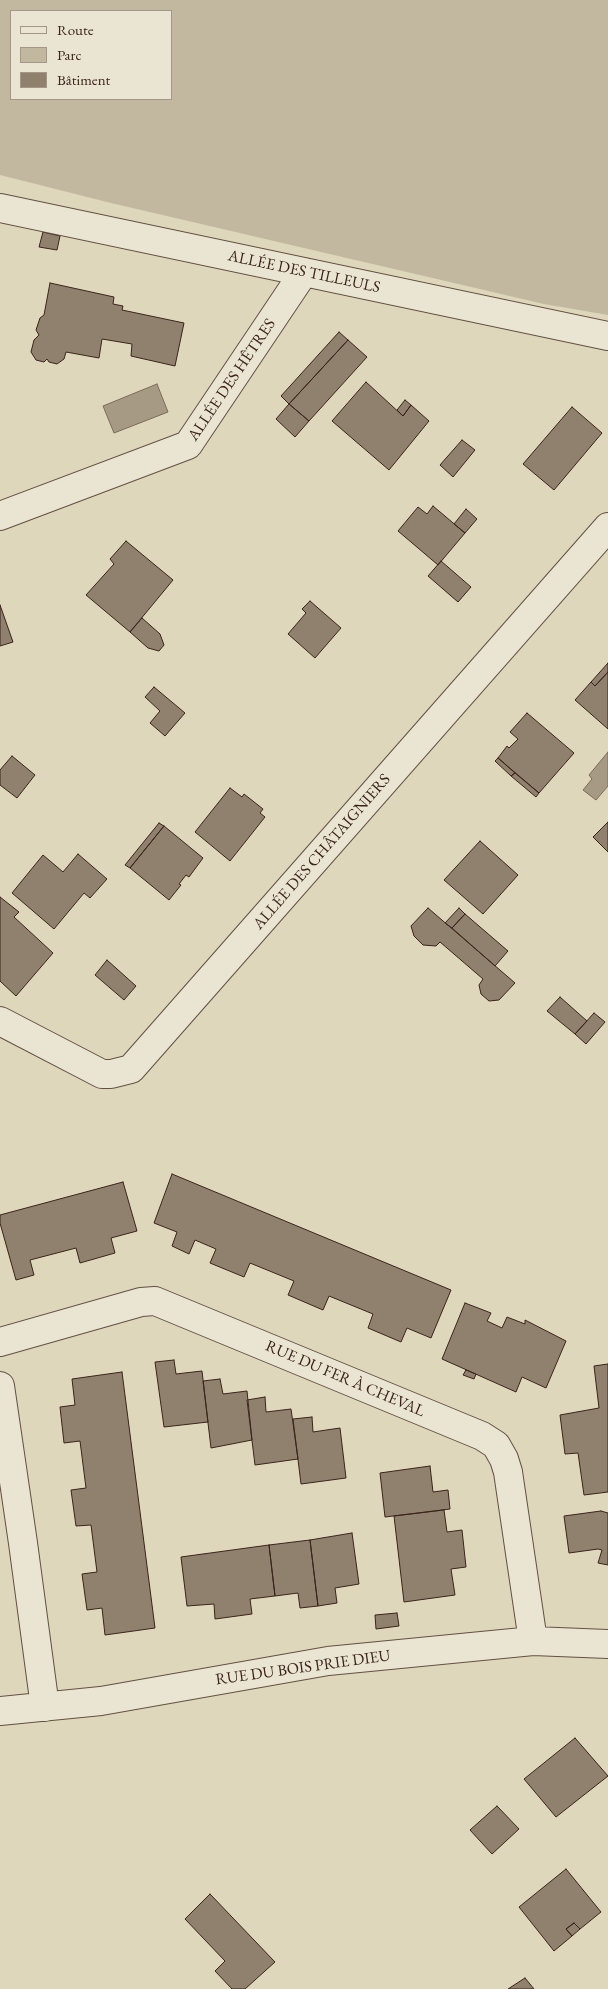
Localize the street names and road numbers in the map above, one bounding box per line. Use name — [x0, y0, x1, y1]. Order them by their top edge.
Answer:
street label: ALLÉE DES TILLEULS — [226, 246, 382, 298]
street label: ALLÉE DES HÊTRES — [184, 315, 280, 445]
street label: ALLÉE DES CHÂTAIGNIERS — [249, 770, 395, 934]
street label: RUE DU FER À CHEVAL — [263, 1337, 427, 1421]
street label: RUE DU BOIS PRIE DIEU — [214, 1646, 392, 1690]

